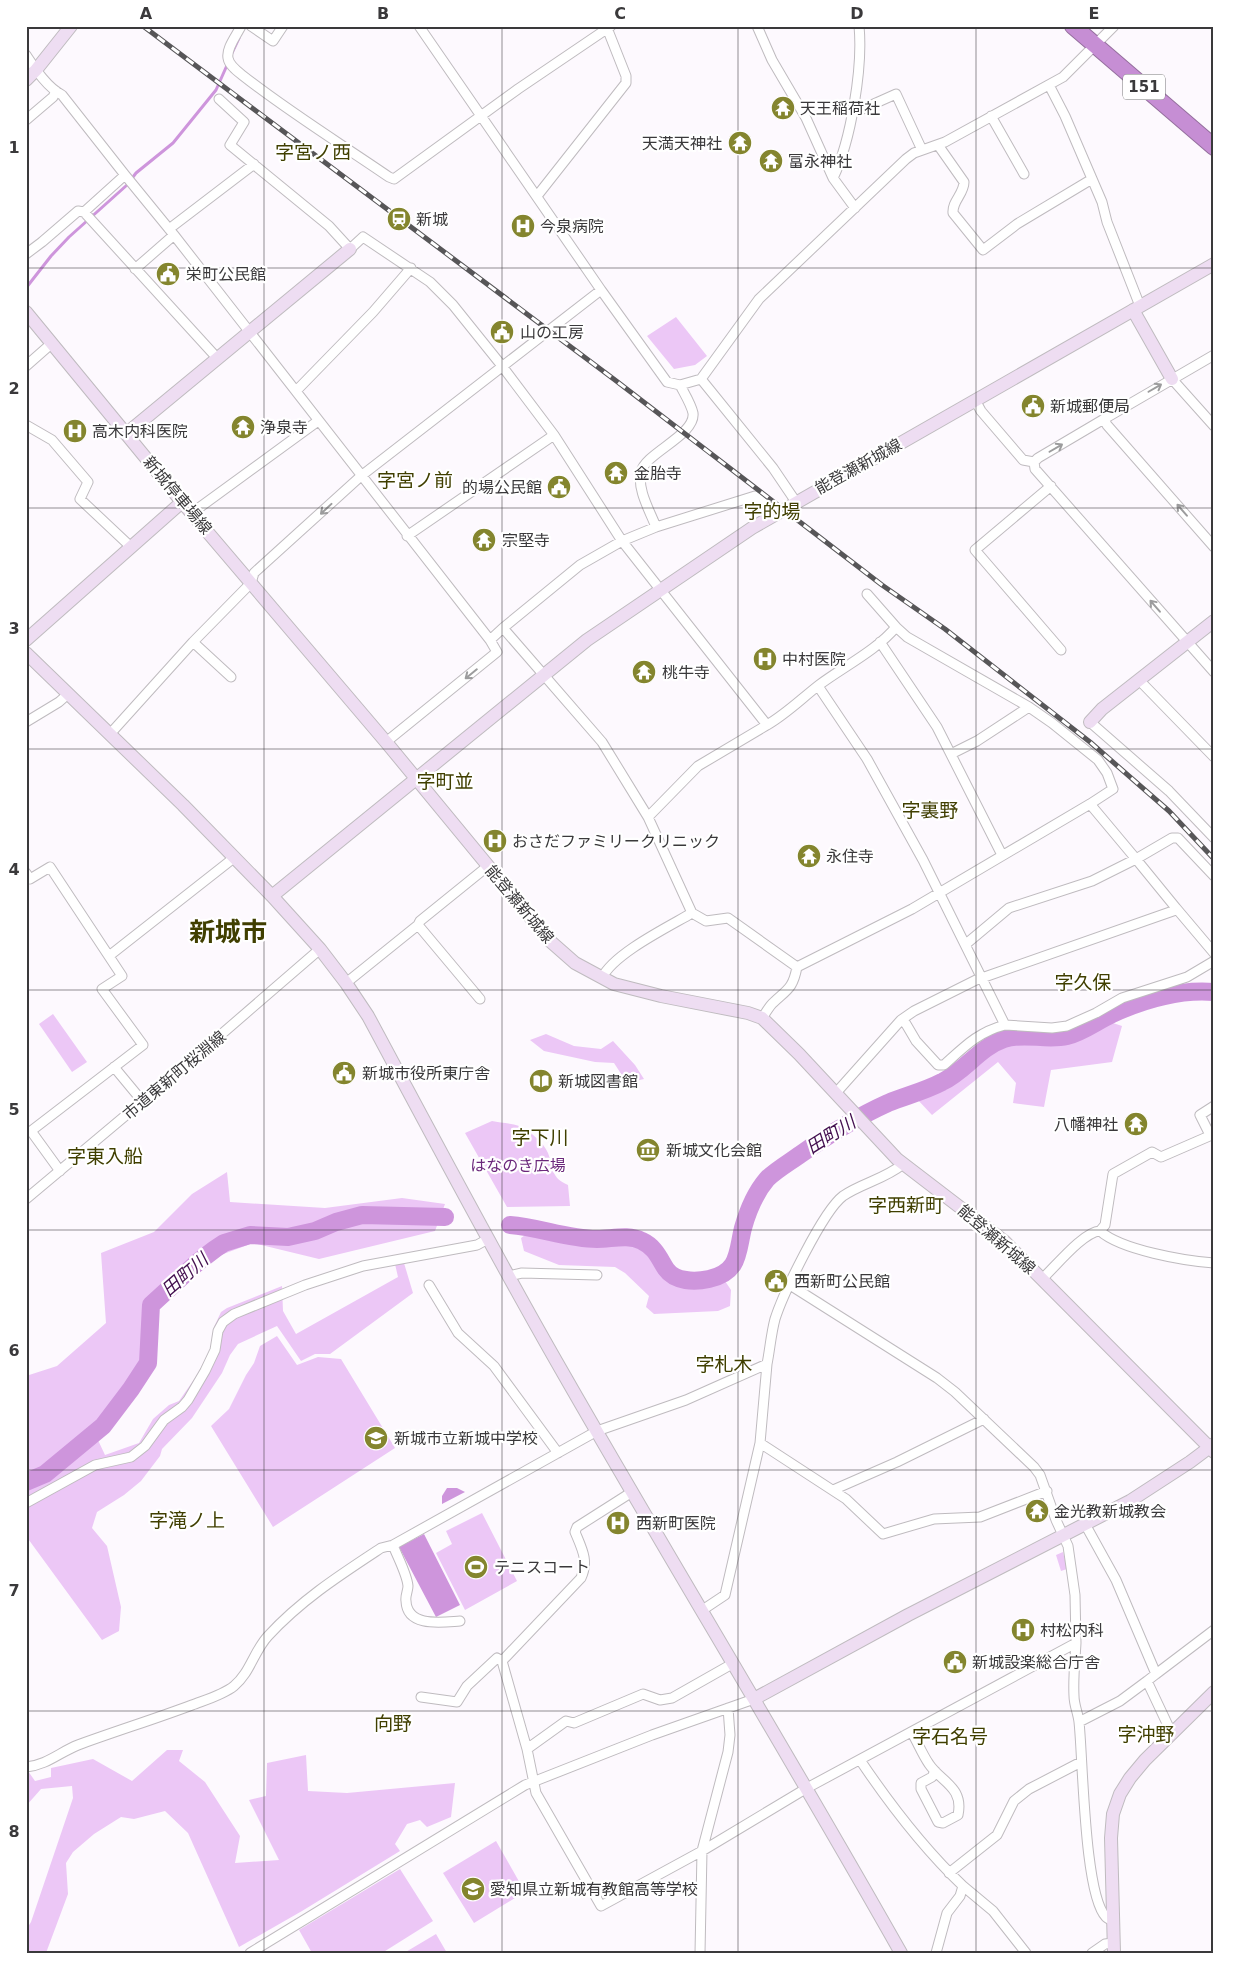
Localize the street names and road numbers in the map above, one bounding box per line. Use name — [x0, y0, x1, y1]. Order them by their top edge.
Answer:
road number: 151 — [1123, 74, 1165, 100]
street label: 能登瀬新城線 — [812, 435, 905, 498]
street label: 新城停車場線 — [139, 452, 216, 538]
street label: 能登瀬新城線 — [481, 861, 558, 947]
street label: 市道東新町桜淵線 — [119, 1027, 229, 1124]
street label: 能登瀬新城線 — [954, 1201, 1039, 1278]

